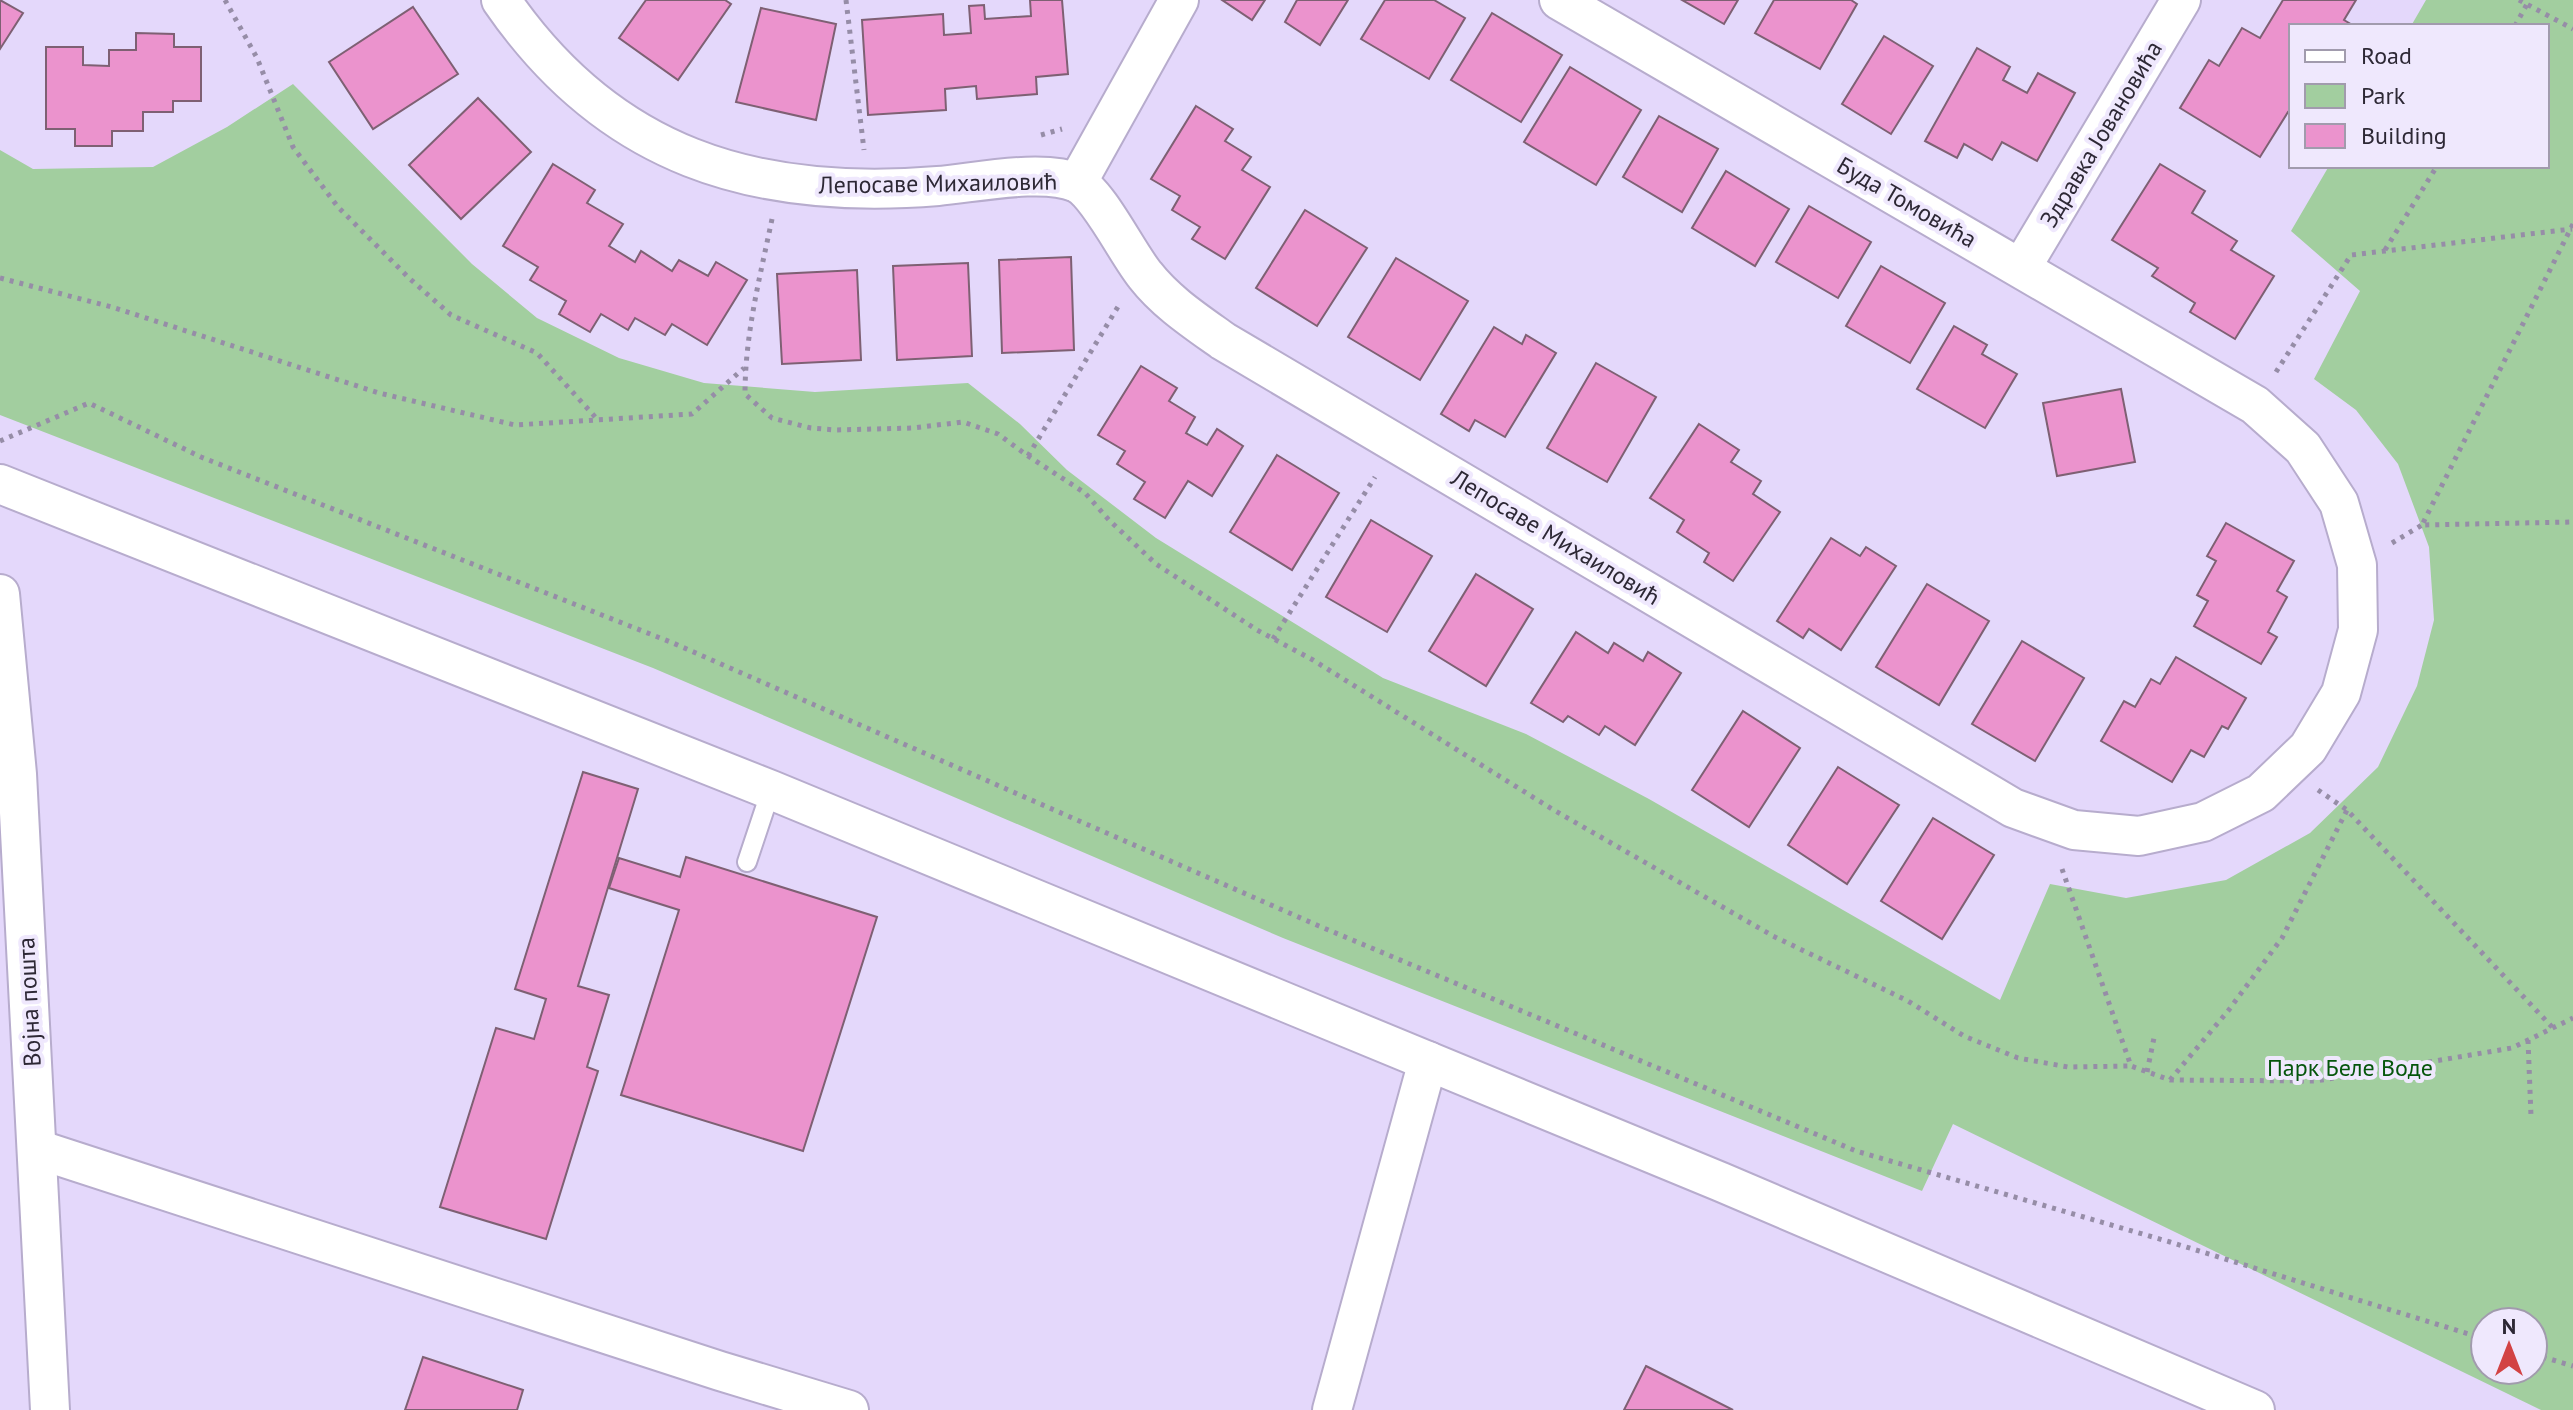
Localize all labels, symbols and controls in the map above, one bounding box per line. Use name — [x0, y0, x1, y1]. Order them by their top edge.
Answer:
legend — [2289, 24, 2549, 168]
street label: Здравка Јовановића — [2033, 35, 2169, 233]
text: Road — [2361, 40, 2412, 71]
text: Park — [2361, 80, 2406, 111]
text: Building — [2361, 120, 2447, 151]
street label: Буда Томовића — [1832, 150, 1982, 254]
street label: Лепосаве Михаиловић — [817, 165, 1058, 201]
street label: Лепосаве Михаиловић — [1445, 462, 1666, 612]
street label: Војна пошта — [10, 937, 48, 1067]
park label: Парк Беле Воде — [2267, 1052, 2433, 1083]
north arrow — [2469, 1306, 2549, 1386]
text: N — [2502, 1312, 2516, 1340]

